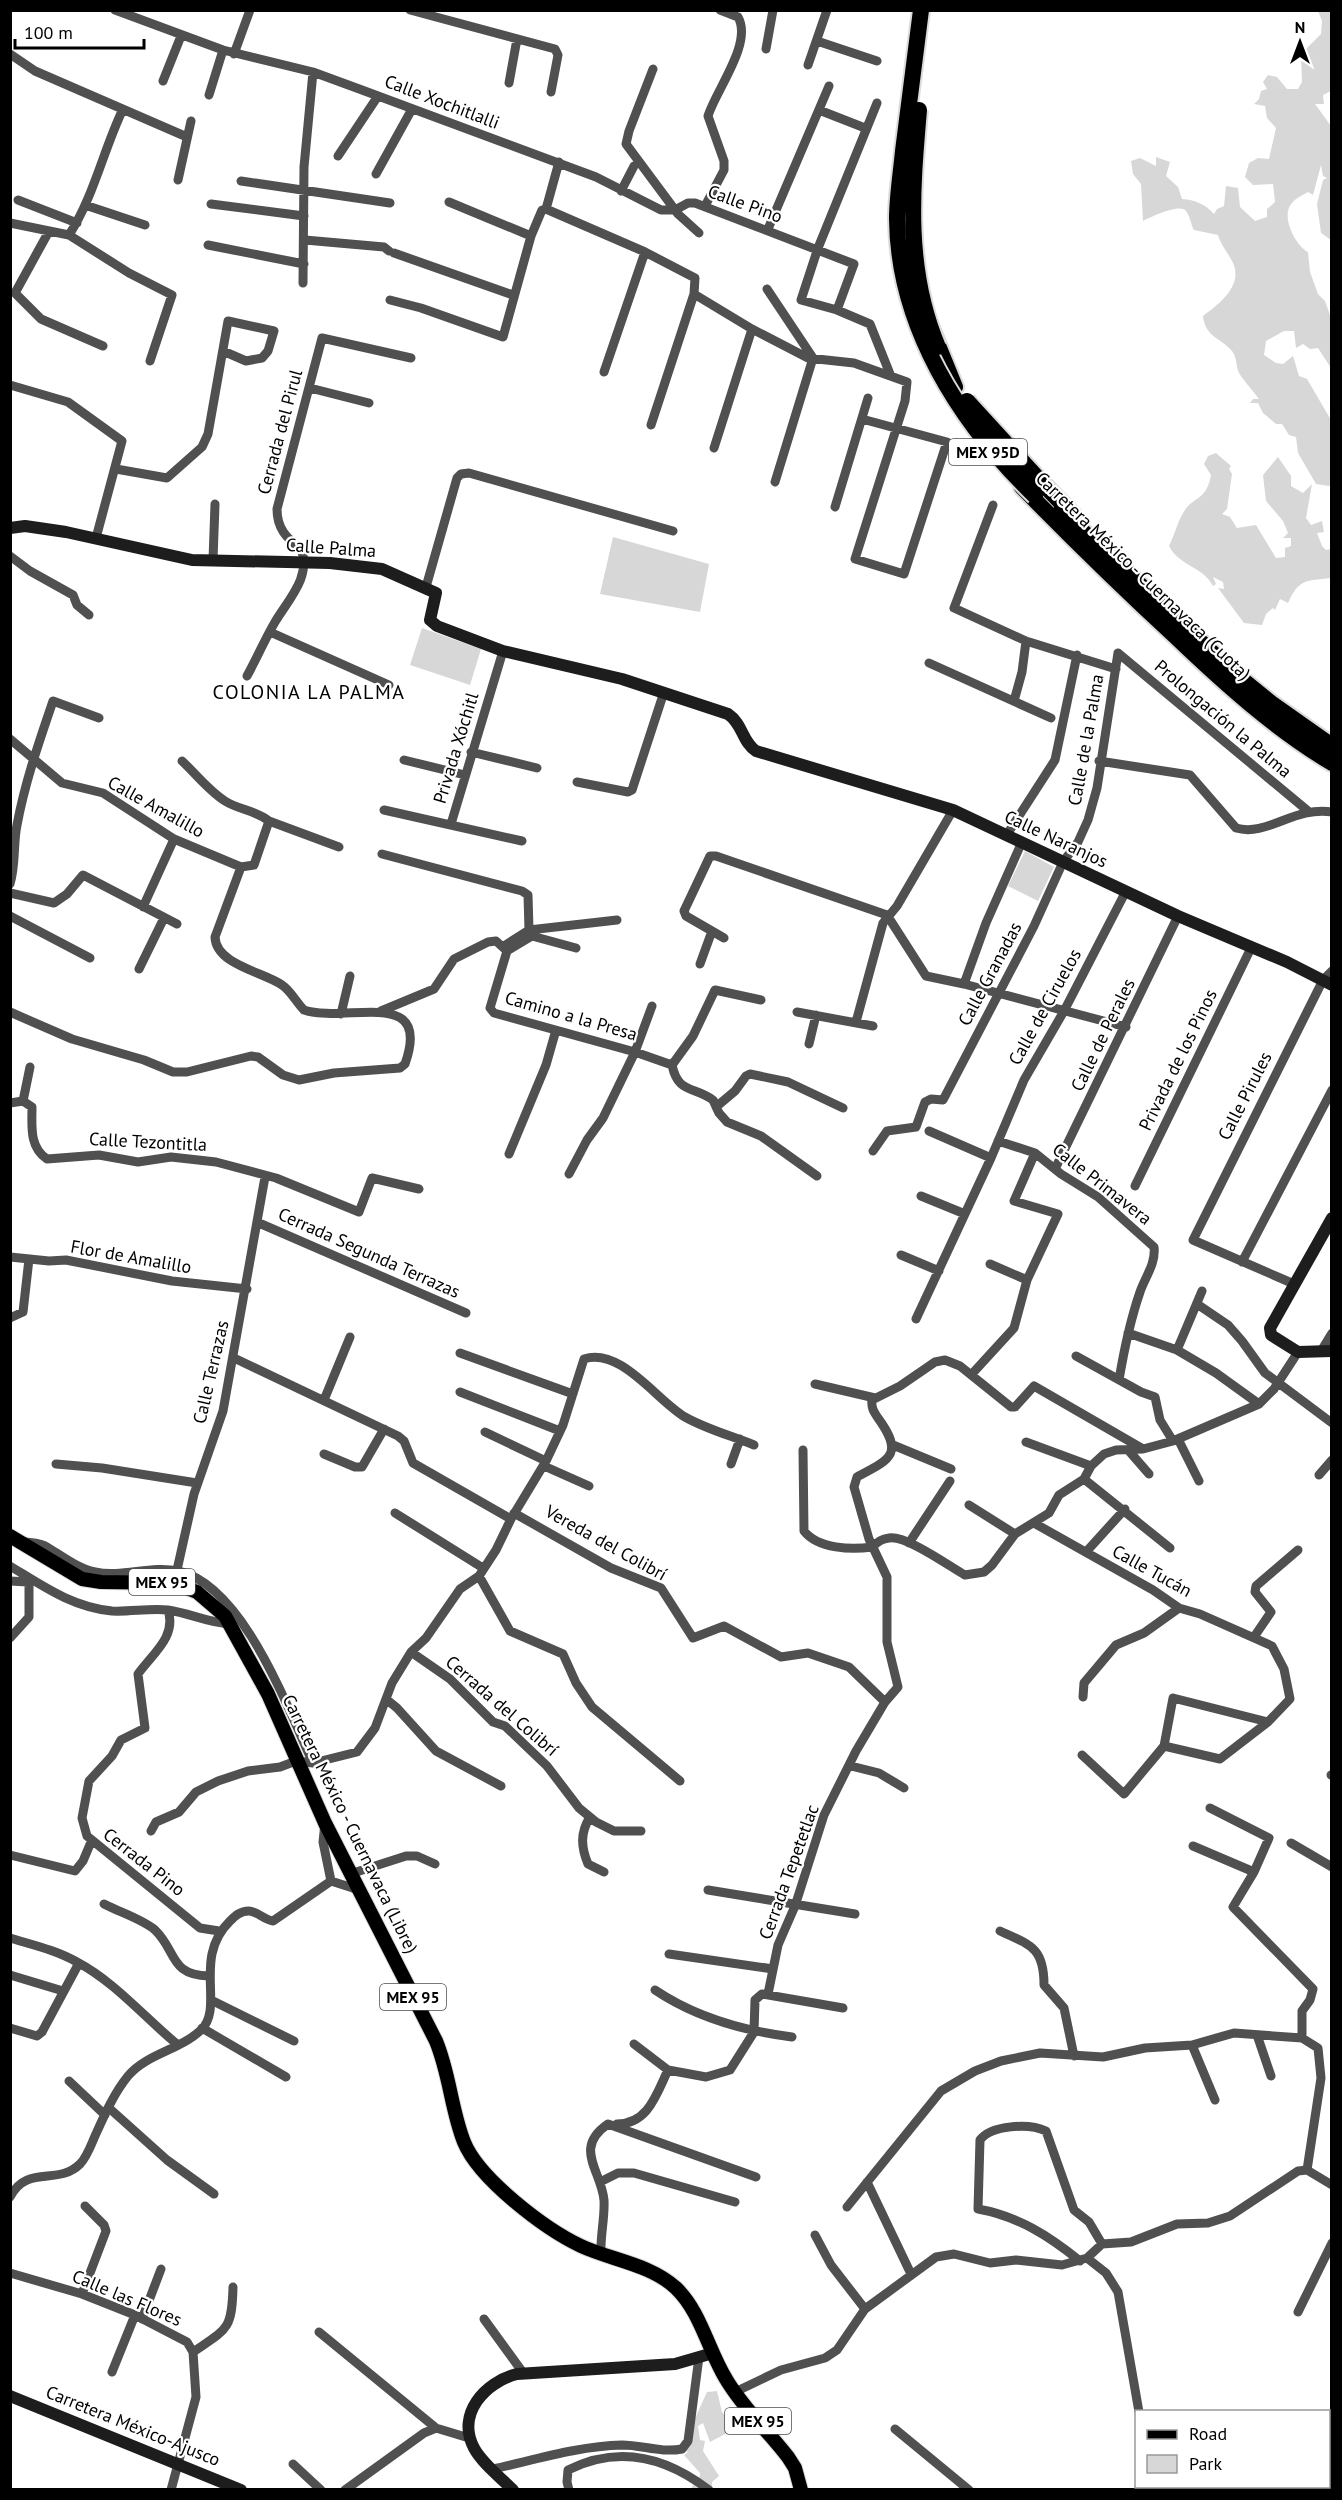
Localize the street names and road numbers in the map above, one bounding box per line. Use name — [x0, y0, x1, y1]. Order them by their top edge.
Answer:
street label: Calle Xochitlalli — [382, 69, 503, 134]
street label: Calle Pino — [705, 179, 786, 228]
street label: Cerrada del Pirul — [252, 366, 307, 497]
road number: MEX 95D — [949, 439, 1027, 465]
street label: Carretera México - Cuernavaca (Cuota) — [1031, 466, 1256, 685]
street label: Calle Palma — [285, 533, 377, 562]
street label: Prolongación la Palma — [1150, 655, 1297, 783]
street label: Calle de la Palma — [1063, 672, 1108, 807]
street label: Privada Xóchitl — [428, 689, 484, 806]
street label: Calle Amalillo — [104, 771, 209, 843]
street label: Calle Naranjos — [1001, 805, 1112, 872]
street label: Calle Granadas — [953, 918, 1027, 1030]
street label: Calle de Ciruelos — [1003, 945, 1086, 1069]
street label: Calle de Perales — [1065, 975, 1140, 1095]
street label: Privada de los Pinos — [1133, 985, 1222, 1134]
street label: Camino a la Presa — [502, 986, 640, 1045]
street label: Calle Pirules — [1213, 1048, 1277, 1144]
street label: Calle Tezontitla — [89, 1127, 208, 1156]
street label: Calle Primavera — [1048, 1138, 1157, 1230]
street label: Cerrada Segunda Terrazas — [275, 1202, 464, 1303]
street label: Flor de Amalillo — [69, 1235, 193, 1278]
street label: Calle Terrazas — [187, 1318, 234, 1426]
street label: Vereda del Colibrí — [540, 1499, 671, 1586]
street label: Calle Tucán — [1108, 1539, 1196, 1602]
road number: MEX 95 — [129, 1569, 195, 1595]
street label: Cerrada del Colibrí — [441, 1650, 564, 1761]
street label: Carretera México - Cuernavaca (Libre) — [278, 1691, 423, 1957]
street label: Cerrada Tepetetlac — [753, 1801, 824, 1942]
street label: Cerrada Pino — [99, 1822, 190, 1901]
road number: MEX 95 — [380, 1984, 446, 2010]
street label: Calle las Flores — [69, 2264, 186, 2331]
street label: Carretera México-Ajusco — [43, 2380, 224, 2471]
road number: MEX 95 — [725, 2408, 791, 2434]

